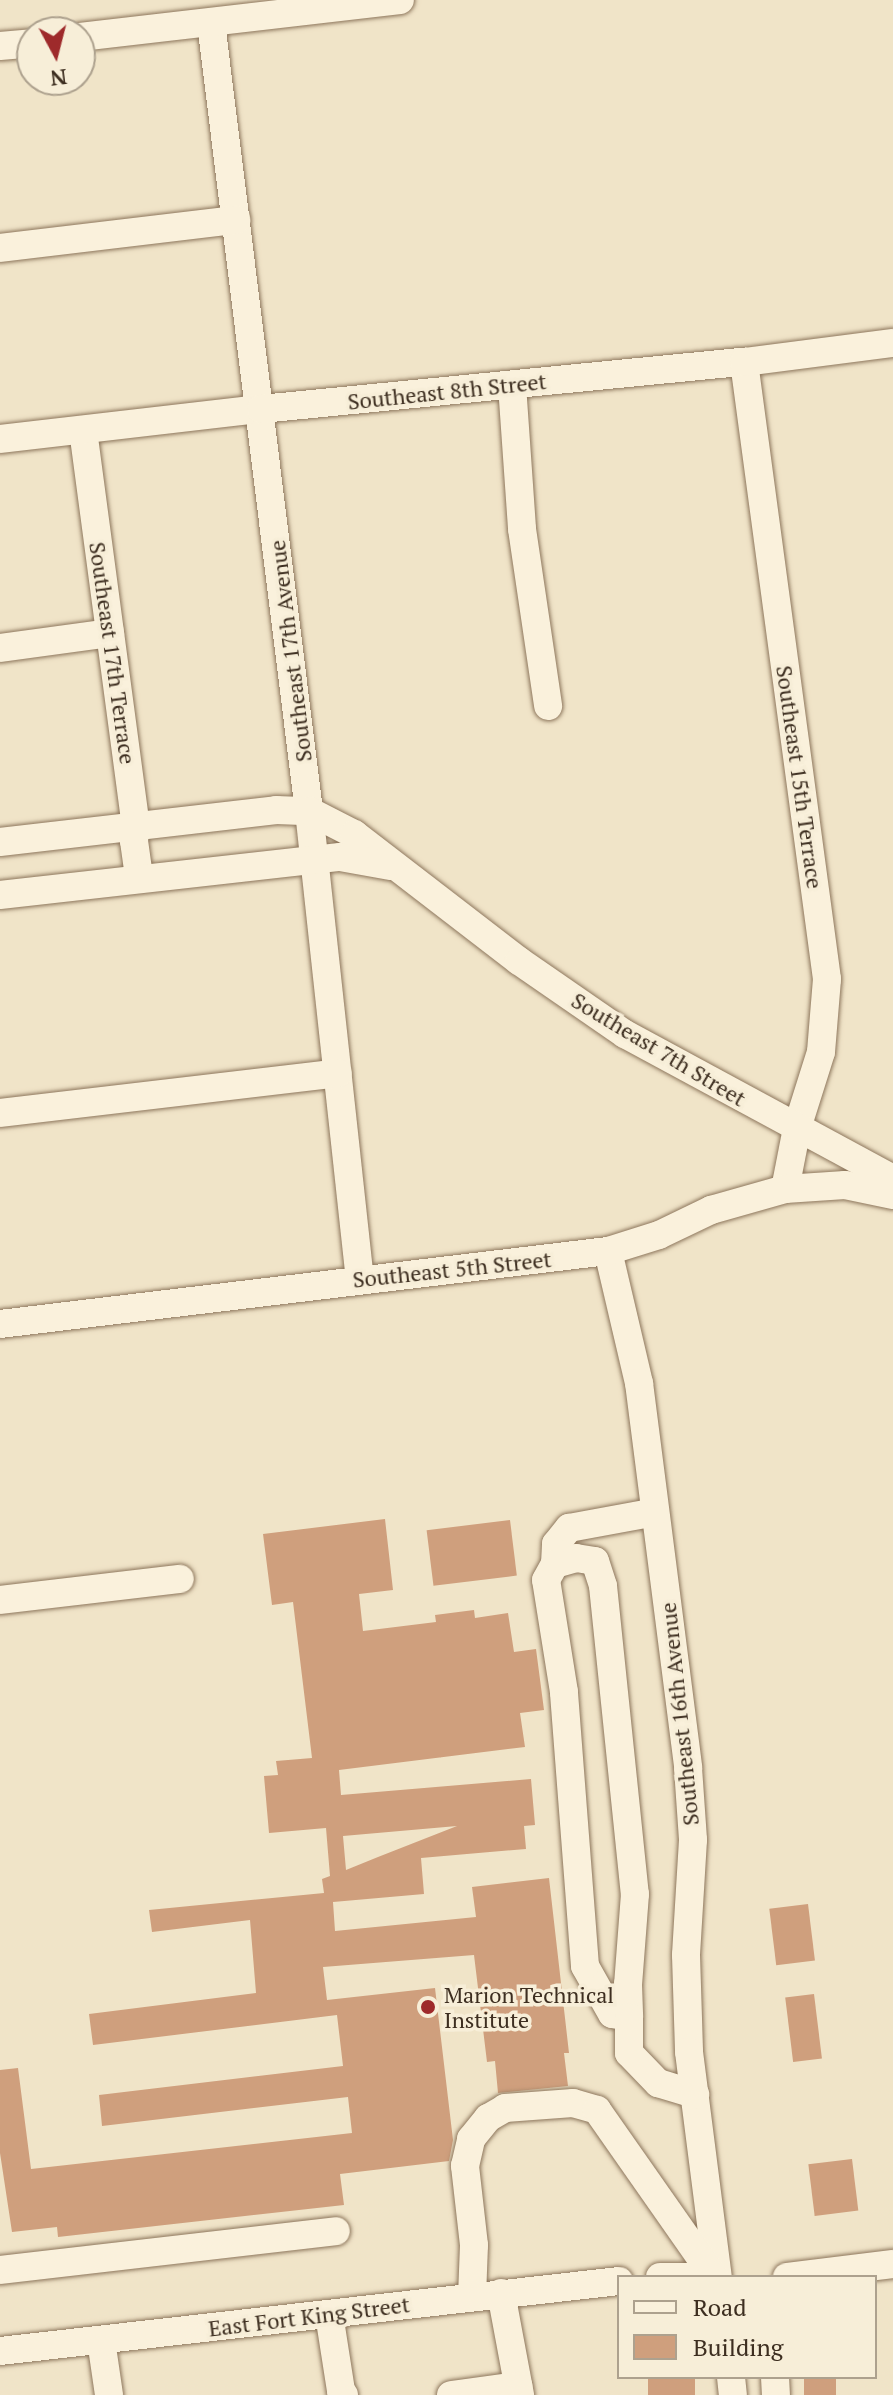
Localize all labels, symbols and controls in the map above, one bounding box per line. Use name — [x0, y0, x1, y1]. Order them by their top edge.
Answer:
north arrow — [16, 16, 96, 96]
text: N — [49, 63, 69, 94]
street label: Southeast 8th Street — [346, 367, 548, 415]
street label: Southeast 17th Avenue — [263, 538, 317, 764]
street label: Southeast 17th Terrace — [84, 540, 142, 766]
street label: Southeast 15th Terrace — [771, 664, 829, 890]
street label: Southeast 7th Street — [567, 986, 751, 1112]
street label: Southeast 5th Street — [351, 1245, 553, 1293]
street label: Southeast 16th Avenue — [654, 1601, 704, 1827]
place label: Marion Technical Institute — [444, 1981, 614, 2032]
marker: Marion Technical Institute — [419, 1998, 437, 2016]
legend — [617, 2275, 877, 2379]
street label: East Fort King Street — [207, 2291, 411, 2341]
text: Road — [693, 2291, 747, 2323]
text: Building — [693, 2331, 783, 2363]

